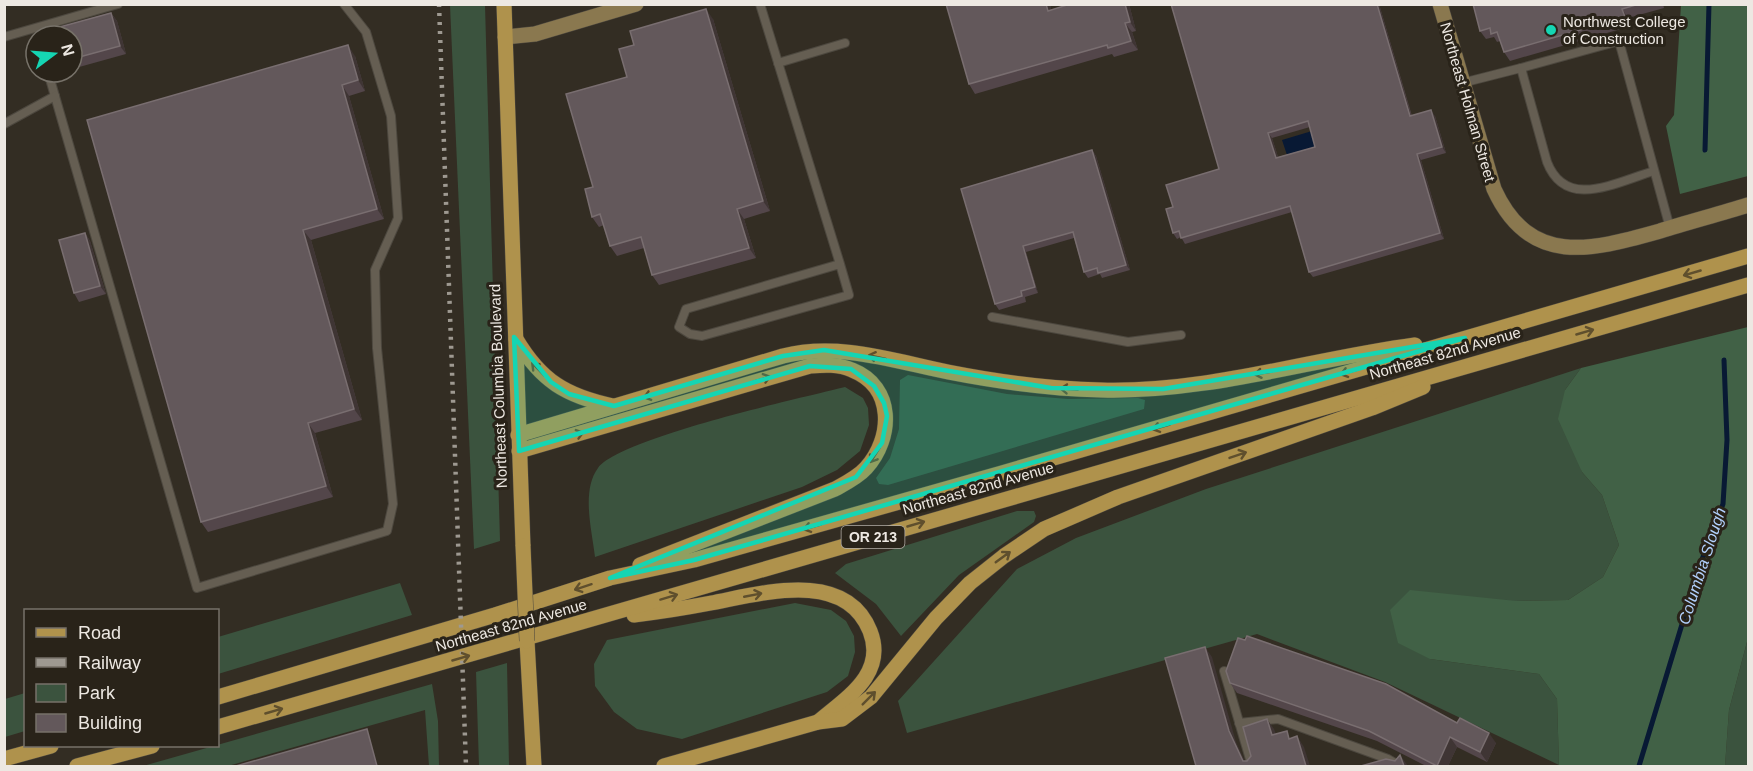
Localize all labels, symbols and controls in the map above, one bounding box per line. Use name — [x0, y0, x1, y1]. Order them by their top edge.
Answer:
place label: Northwest College of Construction — [1563, 13, 1686, 47]
street label: Northeast Holman Street — [1437, 20, 1499, 184]
marker: Northwest College of Construction — [1544, 23, 1558, 37]
north arrow — [24, 24, 84, 84]
text: N — [58, 42, 78, 58]
one-way arrow — [1683, 268, 1702, 279]
street label: Northeast Columbia Boulevard — [486, 284, 510, 488]
street label: Northeast 82nd Avenue — [1367, 323, 1523, 383]
one-way arrow — [1575, 326, 1594, 337]
one-way arrow — [868, 351, 887, 362]
one-way arrow — [531, 361, 545, 376]
one-way arrow — [1340, 367, 1359, 379]
one-way arrow — [1254, 368, 1273, 379]
one-way arrow — [752, 373, 771, 384]
one-way arrow — [1060, 383, 1080, 394]
one-way arrow — [643, 390, 662, 401]
one-way arrow — [1152, 422, 1171, 433]
one-way arrow — [565, 429, 584, 440]
one-way arrow — [868, 446, 880, 463]
one-way arrow — [1229, 448, 1247, 459]
street label: Northeast 82nd Avenue — [900, 458, 1056, 518]
water label: Columbia Slough — [1675, 505, 1729, 627]
one-way arrow — [906, 518, 925, 529]
one-way arrow — [803, 522, 822, 533]
road number: OR 213 — [842, 526, 904, 548]
one-way arrow — [995, 551, 1011, 564]
one-way arrow — [574, 582, 593, 593]
one-way arrow — [743, 589, 763, 600]
one-way arrow — [659, 591, 678, 602]
street label: Northeast 82nd Avenue — [433, 595, 589, 655]
legend — [24, 609, 219, 747]
text: Road — [78, 623, 121, 643]
one-way arrow — [452, 652, 471, 663]
text: Railway — [78, 653, 141, 673]
text: Park — [78, 683, 116, 703]
one-way arrow — [862, 690, 877, 705]
one-way arrow — [264, 705, 283, 716]
text: Building — [78, 713, 142, 733]

